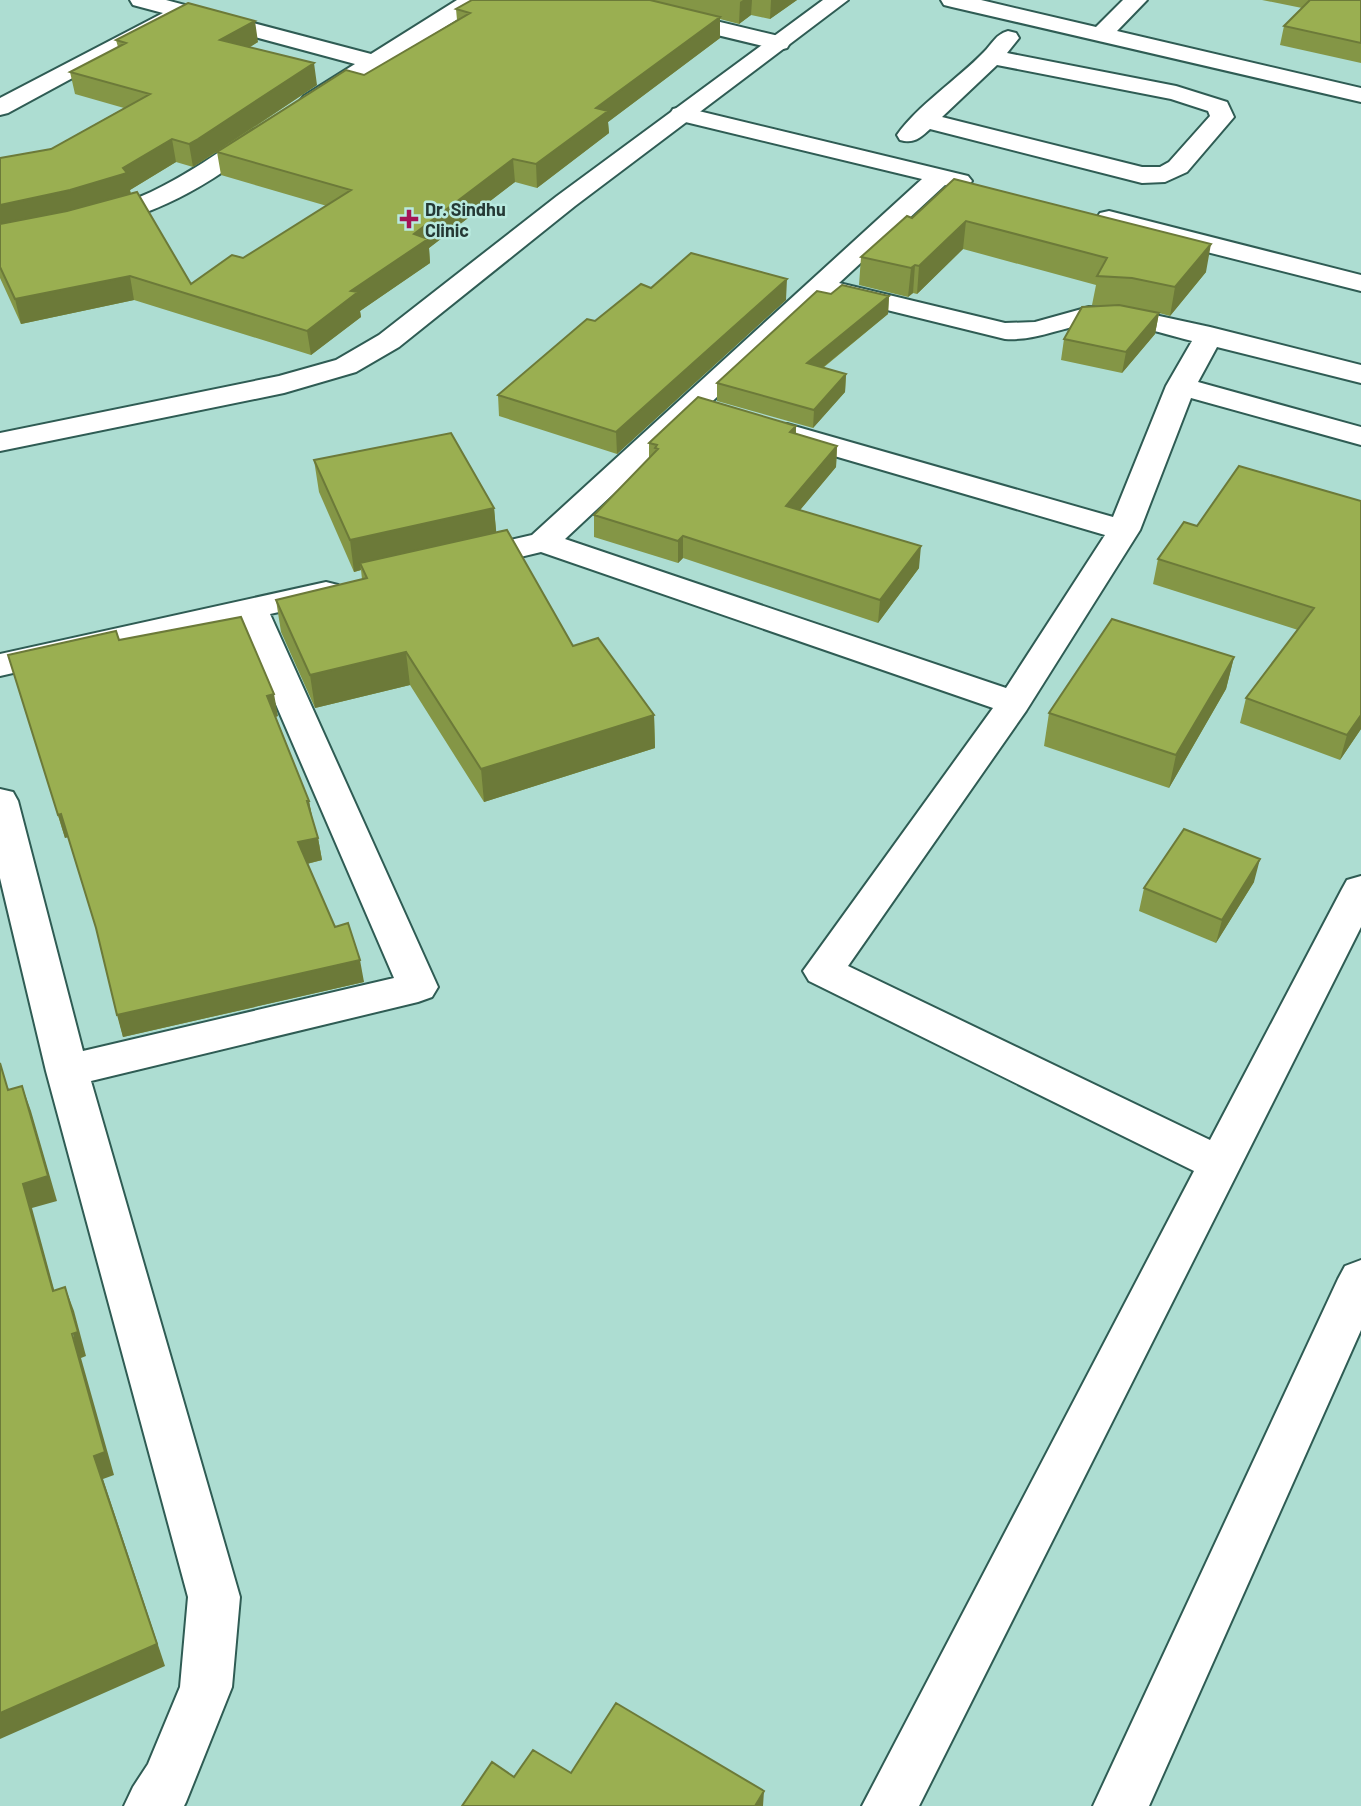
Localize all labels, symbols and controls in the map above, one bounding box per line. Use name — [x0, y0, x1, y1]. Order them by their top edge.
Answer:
place label: Dr. Sindhu Clinic — [425, 198, 506, 241]
marker: Dr. Sindhu Clinic — [399, 209, 419, 229]

